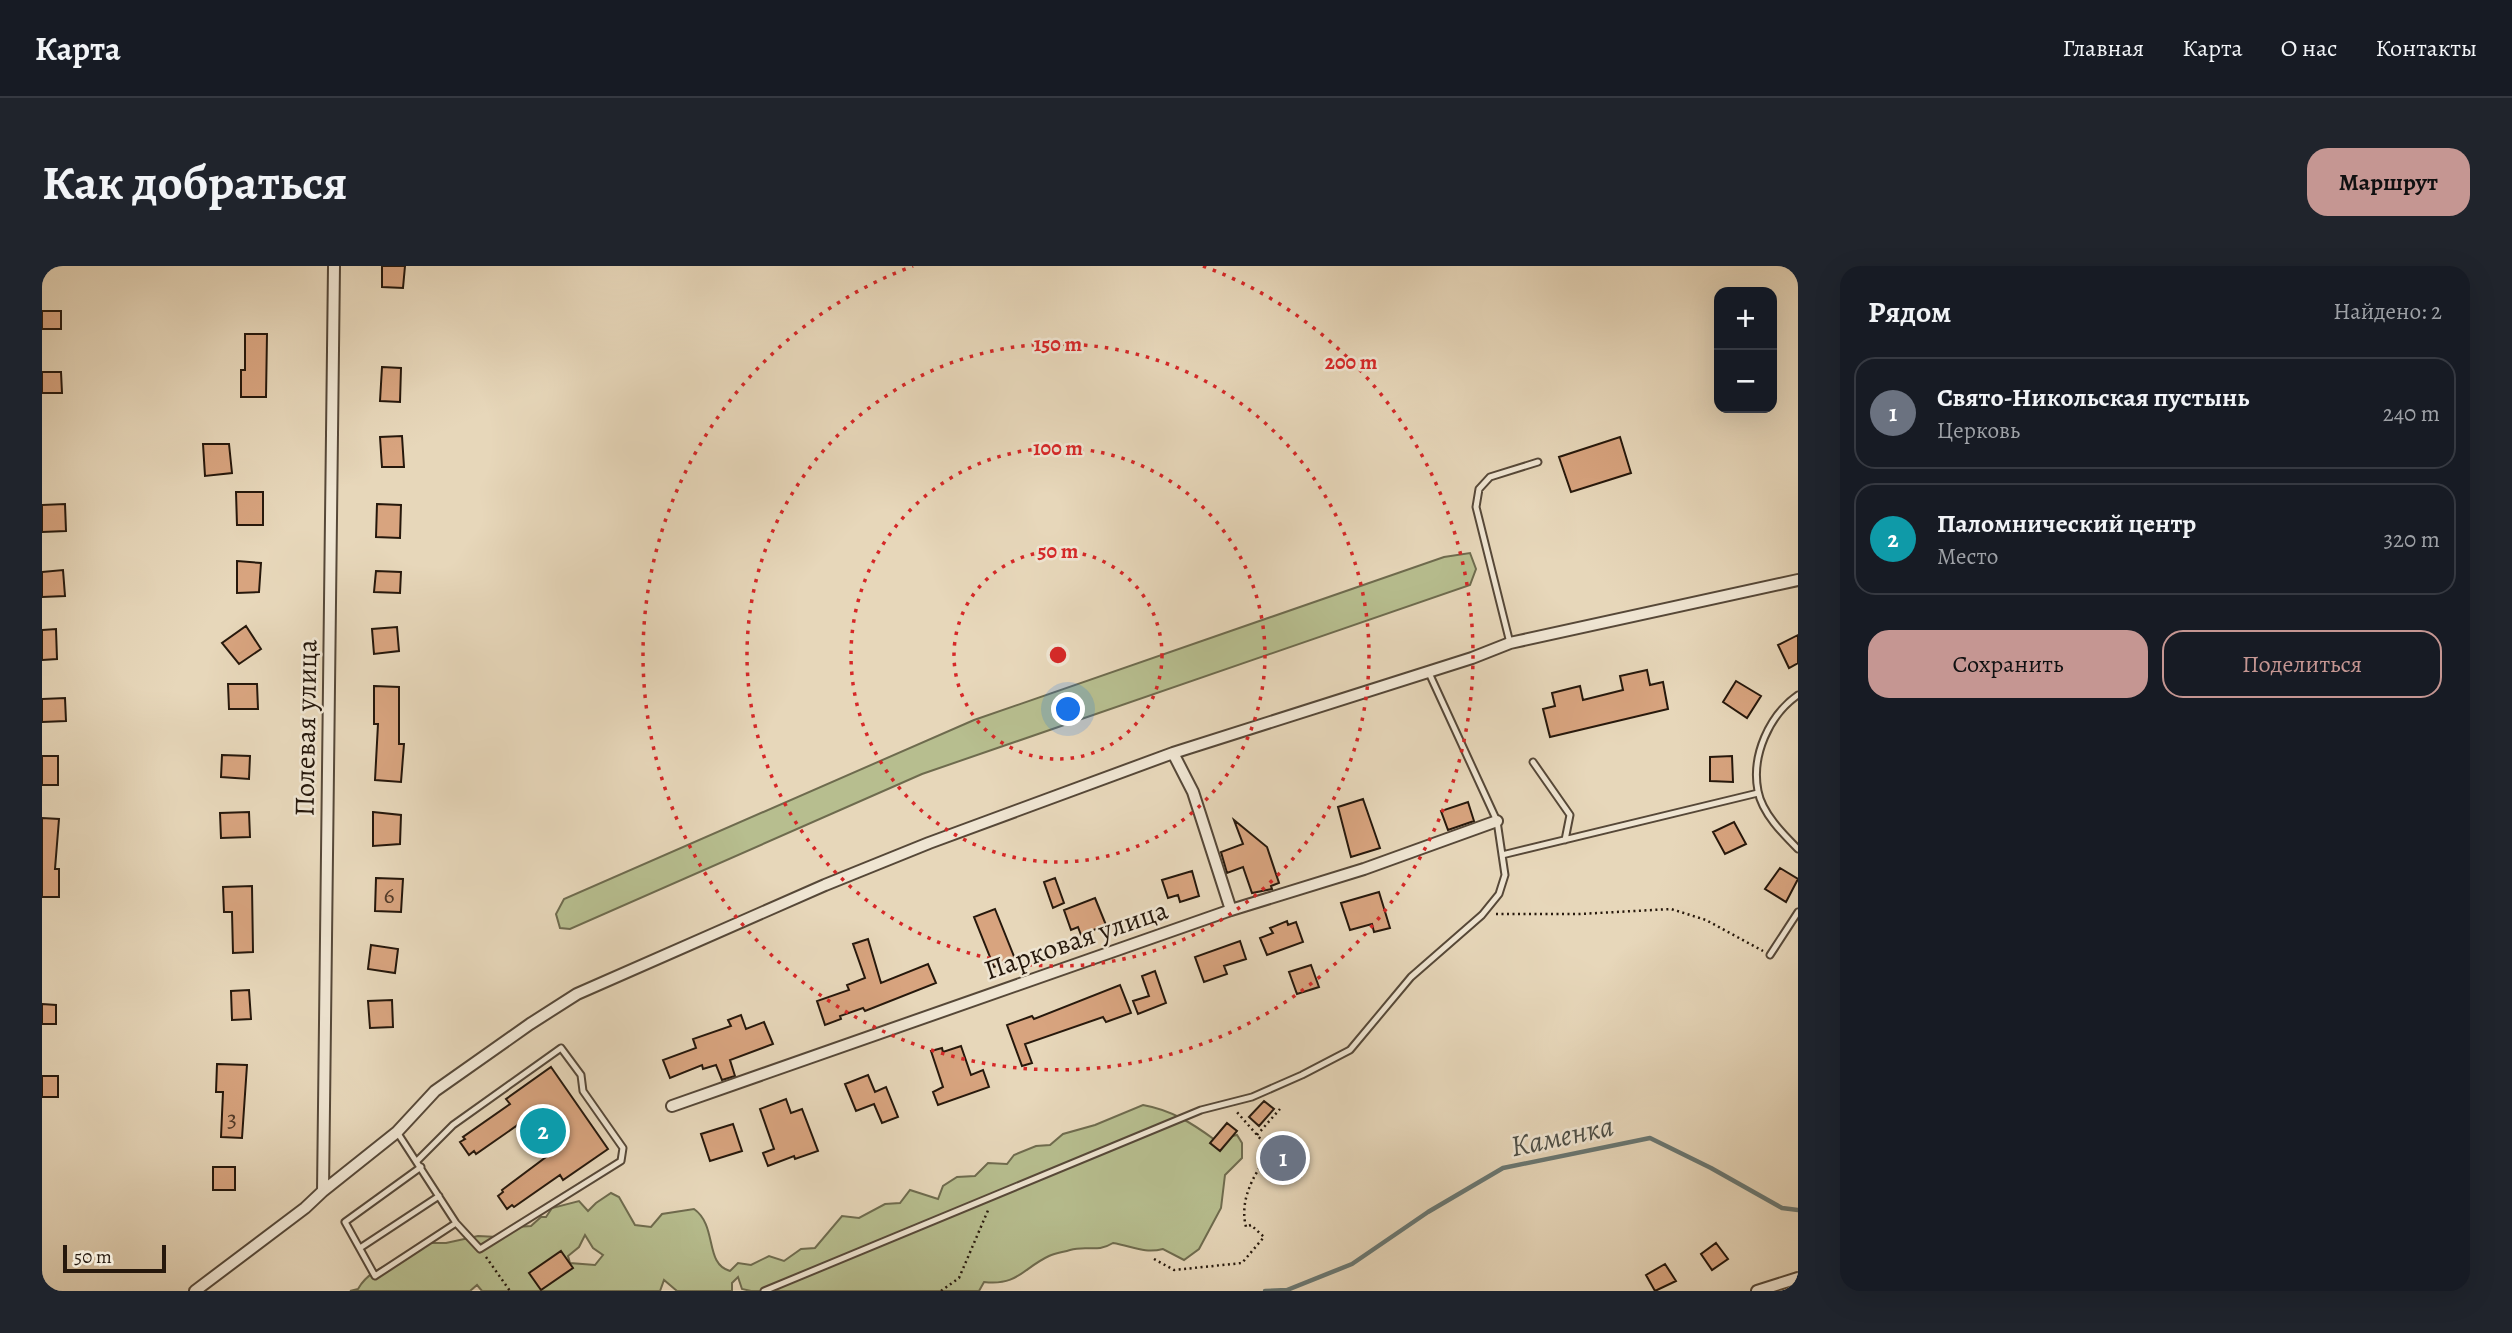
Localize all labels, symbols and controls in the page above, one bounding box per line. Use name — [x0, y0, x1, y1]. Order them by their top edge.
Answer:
text: Карта — [35, 26, 121, 71]
text: Главная — [2063, 32, 2144, 64]
text: Карта — [2182, 32, 2243, 64]
text: О нас — [2281, 32, 2337, 64]
text: Контакты — [2375, 32, 2477, 64]
button: Маршрут — [2307, 148, 2470, 216]
text: Как добраться — [42, 149, 348, 216]
map controls — [1714, 287, 1777, 413]
button: + — [1714, 287, 1777, 350]
text: Рядом — [1868, 292, 1951, 332]
text: Найдено: 2 — [2333, 296, 2442, 327]
text: 150 m — [1034, 330, 1083, 358]
text: 200 m — [1325, 348, 1378, 376]
button: − — [1714, 350, 1777, 413]
text: Свято-Никольская пустынь — [1937, 380, 2249, 415]
text: 1 — [1889, 398, 1897, 429]
text: 240 m — [2383, 398, 2440, 429]
text: Церковь — [1937, 415, 2020, 446]
text: 100 m — [1033, 434, 1083, 462]
text: Паломнический центр — [1937, 506, 2196, 541]
text: 2 — [1887, 524, 1899, 555]
text: 320 m — [2384, 524, 2440, 555]
text: 50 m — [1038, 537, 1079, 565]
text: Место — [1937, 541, 1998, 572]
button: Сохранить — [1868, 630, 2148, 698]
button: Поделиться — [2162, 630, 2442, 698]
street label: Полевая улица — [285, 639, 327, 817]
centre of rings — [1046, 643, 1070, 667]
your location — [1051, 692, 1085, 726]
house number: 6 — [383, 879, 395, 911]
street label: Парковая улица — [979, 891, 1173, 989]
house number: 3 — [227, 1103, 237, 1135]
pin: 2 — [520, 1105, 566, 1157]
water label: Каменка — [1507, 1106, 1617, 1166]
pin: 1 — [1260, 1132, 1306, 1184]
scale bar — [63, 1242, 166, 1274]
text: 50 m — [74, 1244, 112, 1270]

